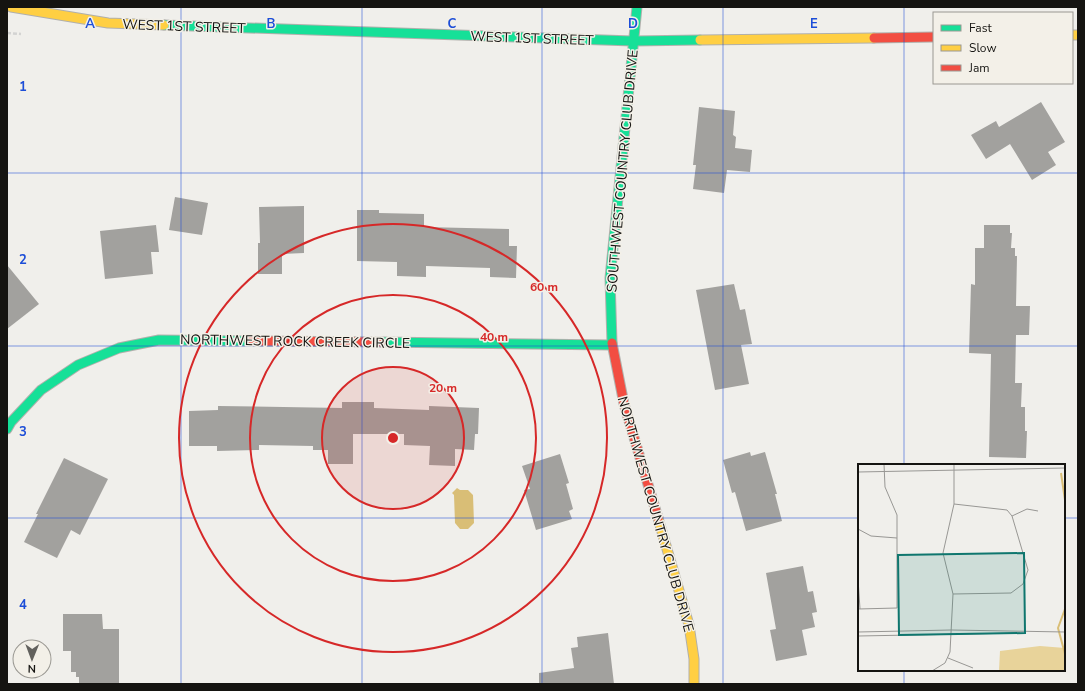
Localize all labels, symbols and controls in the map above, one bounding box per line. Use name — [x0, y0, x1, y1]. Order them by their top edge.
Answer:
legend — [933, 12, 1073, 84]
text: A — [85, 15, 95, 33]
street label: WEST 1ST STREET — [122, 15, 247, 38]
text: B — [267, 15, 276, 33]
text: C — [448, 15, 457, 33]
text: D — [628, 15, 638, 33]
text: E — [810, 15, 818, 33]
text: Fast — [969, 20, 992, 36]
street label: WEST 1ST STREET — [470, 27, 595, 50]
text: Slow — [969, 40, 997, 56]
street label: SOUTHWEST COUNTRY CLUB DRIVE — [602, 49, 643, 293]
text: Jam — [968, 60, 990, 76]
text: 1 — [19, 78, 27, 96]
text: 2 — [19, 251, 27, 269]
text: 60 m — [530, 279, 558, 295]
text: 40 m — [480, 329, 508, 345]
street label: NORTHWEST ROCK CREEK CIRCLE — [180, 330, 410, 353]
text: 20 m — [429, 380, 457, 396]
street label: NORTHWEST COUNTRY CLUB DRIVE — [613, 394, 698, 634]
text: 3 — [19, 423, 27, 441]
centre of rings — [386, 431, 400, 445]
inset map — [858, 464, 1065, 671]
text: 4 — [19, 596, 27, 614]
north arrow — [12, 639, 52, 679]
text: N — [28, 661, 36, 676]

